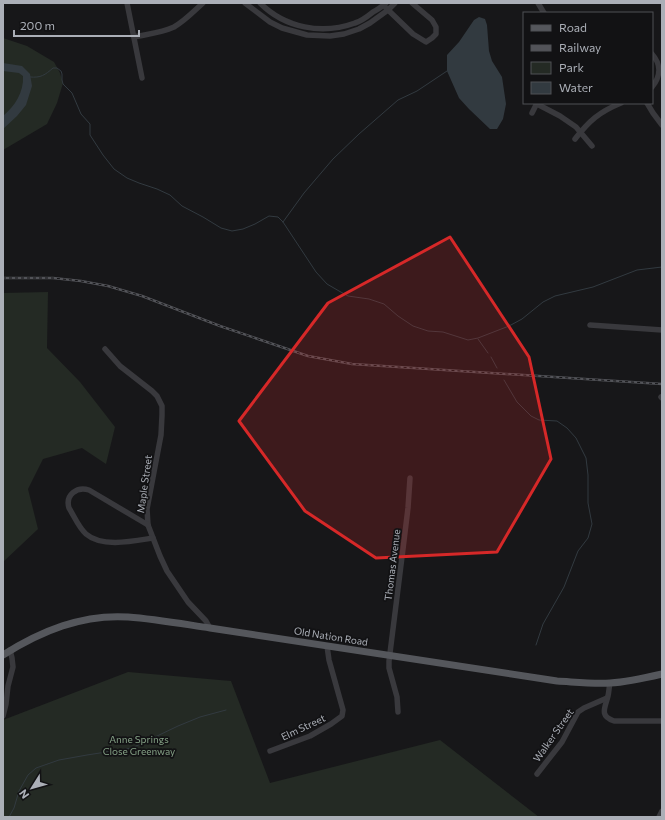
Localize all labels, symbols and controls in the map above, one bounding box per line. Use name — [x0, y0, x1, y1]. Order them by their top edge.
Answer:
scale bar — [14, 12, 139, 38]
legend — [523, 12, 653, 104]
text: 200 m — [20, 18, 55, 32]
text: Road — [559, 20, 587, 34]
text: Railway — [559, 40, 601, 54]
text: Park — [559, 60, 585, 74]
text: Water — [559, 80, 593, 94]
street label: Maple Street — [134, 454, 154, 514]
street label: Thomas Avenue — [382, 529, 402, 601]
street label: Old Nation Road — [293, 624, 369, 648]
street label: Walker Street — [530, 706, 576, 764]
street label: Elm Street — [279, 712, 327, 742]
park label: Anne Springs Close Greenway — [103, 733, 175, 757]
north arrow — [12, 768, 52, 808]
text: N — [16, 787, 31, 802]

